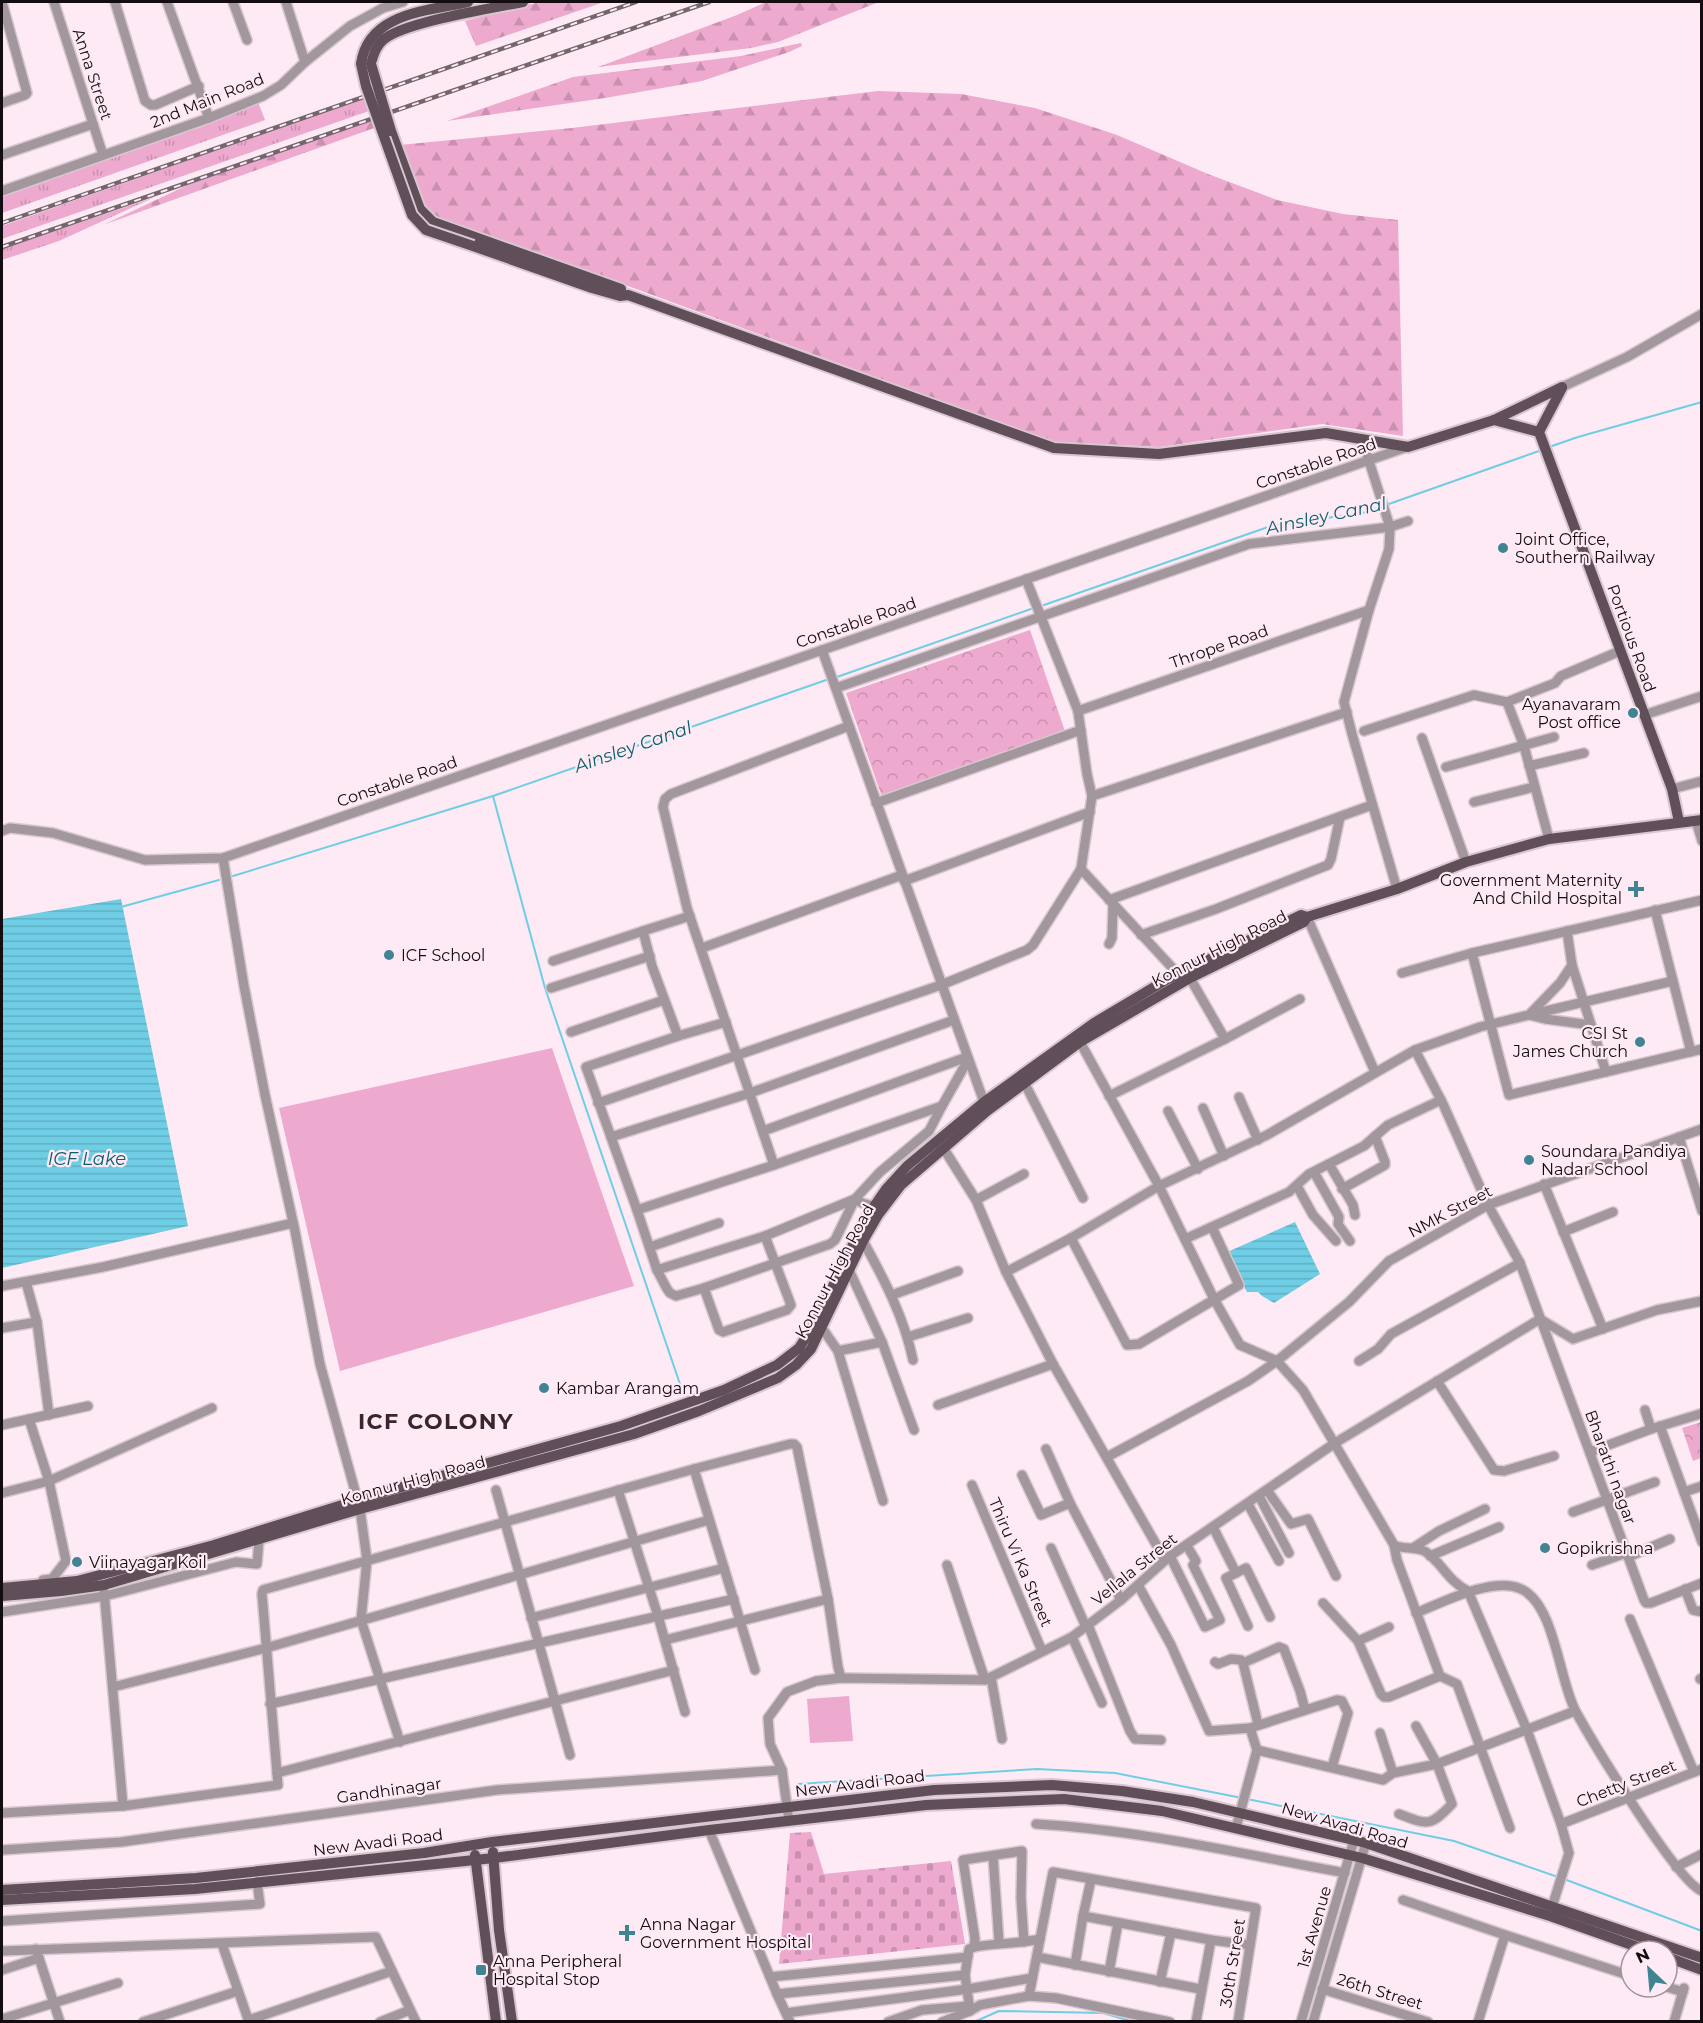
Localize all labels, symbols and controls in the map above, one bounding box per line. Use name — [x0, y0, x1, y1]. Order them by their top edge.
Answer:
street label: Anna Street — [69, 26, 116, 123]
street label: 2nd Main Road — [148, 69, 267, 132]
street label: Constable Road — [1253, 434, 1379, 493]
water label: Ainsley Canal — [1263, 492, 1388, 540]
place label: Joint Office, Southern Railway — [1514, 530, 1655, 567]
marker: Joint Office, Southern Railway — [1496, 541, 1510, 555]
street label: Portious Road — [1603, 582, 1660, 695]
street label: Constable Road — [793, 593, 919, 652]
street label: Thrope Road — [1167, 621, 1271, 672]
place label: Ayanavaram Post office — [1522, 695, 1621, 732]
marker: Ayanavaram Post office — [1626, 706, 1640, 720]
water label: Ainsley Canal — [570, 717, 695, 778]
street label: Constable Road — [334, 752, 460, 811]
place label: Government Maternity And Child Hospital — [1440, 871, 1622, 908]
marker: Government Maternity And Child Hospital — [1627, 880, 1645, 898]
street label: Konnur High Road — [1148, 906, 1290, 991]
place label: ICF School — [401, 946, 485, 965]
marker: ICF School — [382, 948, 396, 962]
place label: CSI St James Church — [1512, 1024, 1628, 1061]
marker: CSI St James Church — [1633, 1035, 1647, 1049]
place label: Soundara Pandiya Nadar School — [1541, 1142, 1687, 1179]
water label: ICF Lake — [48, 1148, 126, 1170]
marker: Soundara Pandiya Nadar School — [1522, 1153, 1536, 1167]
street label: NMK Street — [1405, 1181, 1496, 1241]
street label: Konnur High Road — [791, 1201, 878, 1342]
place label: Kambar Arangam — [556, 1379, 699, 1398]
marker: Kambar Arangam — [537, 1381, 551, 1395]
street label: Bharathi nagar — [1581, 1407, 1640, 1527]
district label: ICF COLONY — [358, 1408, 514, 1435]
street label: Konnur High Road — [339, 1452, 488, 1509]
street label: Thiru Vi Ka Street — [985, 1495, 1056, 1630]
street label: Vellala Street — [1088, 1529, 1181, 1610]
place label: Gopikrishna — [1557, 1539, 1653, 1558]
marker: Gopikrishna — [1538, 1541, 1552, 1555]
place label: Viinayagar Koil — [89, 1553, 207, 1572]
marker: Viinayagar Koil — [70, 1555, 84, 1569]
street label: Chetty Street — [1574, 1756, 1679, 1811]
street label: New Avadi Road — [794, 1766, 926, 1801]
street label: Gandhinagar — [335, 1774, 443, 1807]
street label: New Avadi Road — [1279, 1798, 1410, 1853]
street label: New Avadi Road — [312, 1825, 444, 1860]
street label: 1st Avenue — [1294, 1884, 1335, 1970]
place label: Anna Nagar Government Hospital — [640, 1915, 811, 1952]
street label: 30th Street — [1216, 1917, 1249, 2009]
marker: Anna Nagar Government Hospital — [618, 1924, 636, 1942]
north arrow — [1619, 1939, 1679, 1999]
text: N — [1633, 1945, 1653, 1967]
place label: Anna Peripheral Hospital Stop — [493, 1952, 622, 1989]
marker: Anna Peripheral Hospital Stop — [474, 1963, 488, 1977]
street label: 26th Street — [1335, 1969, 1426, 2014]

